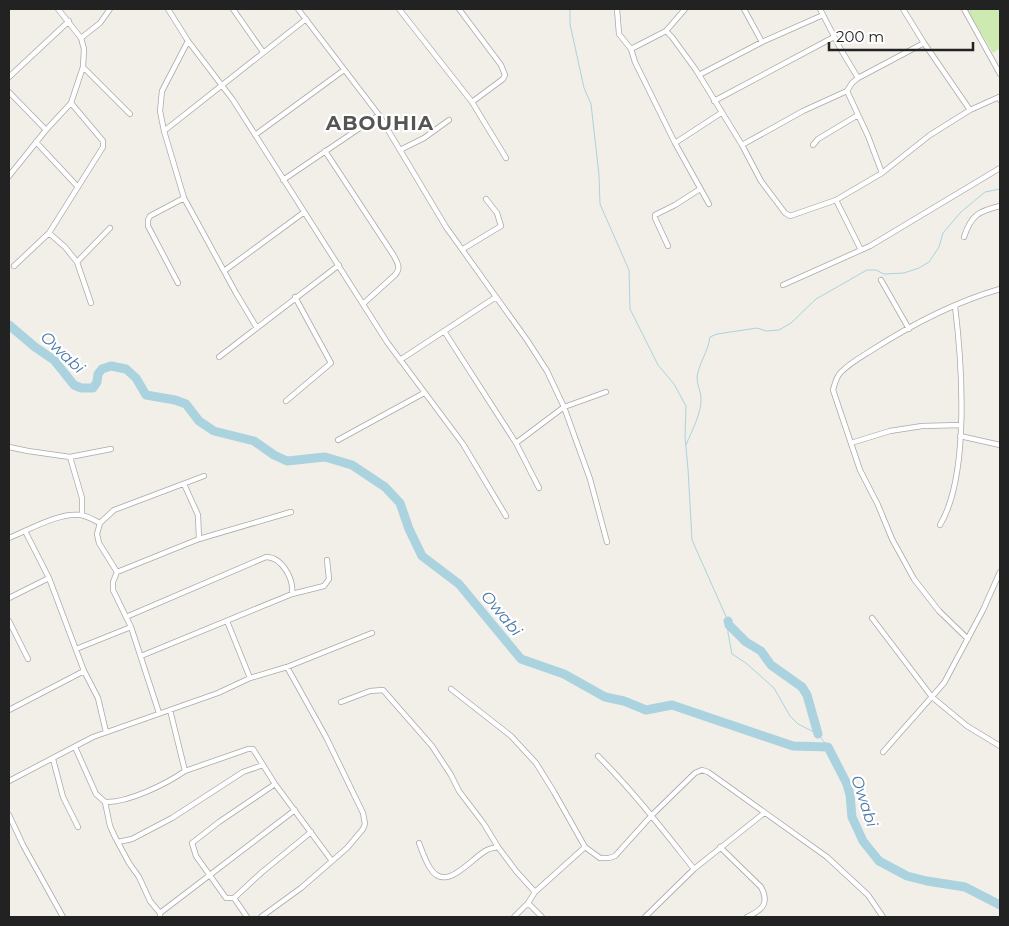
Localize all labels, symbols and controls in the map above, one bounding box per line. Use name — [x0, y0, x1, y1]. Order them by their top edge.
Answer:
scale bar — [829, 20, 973, 52]
text: 200 m — [836, 27, 884, 46]
district label: ABOUHIA — [325, 111, 434, 135]
water label: Owabi — [37, 327, 89, 378]
water label: Owabi — [477, 587, 526, 640]
water label: Owabi — [847, 773, 882, 830]

